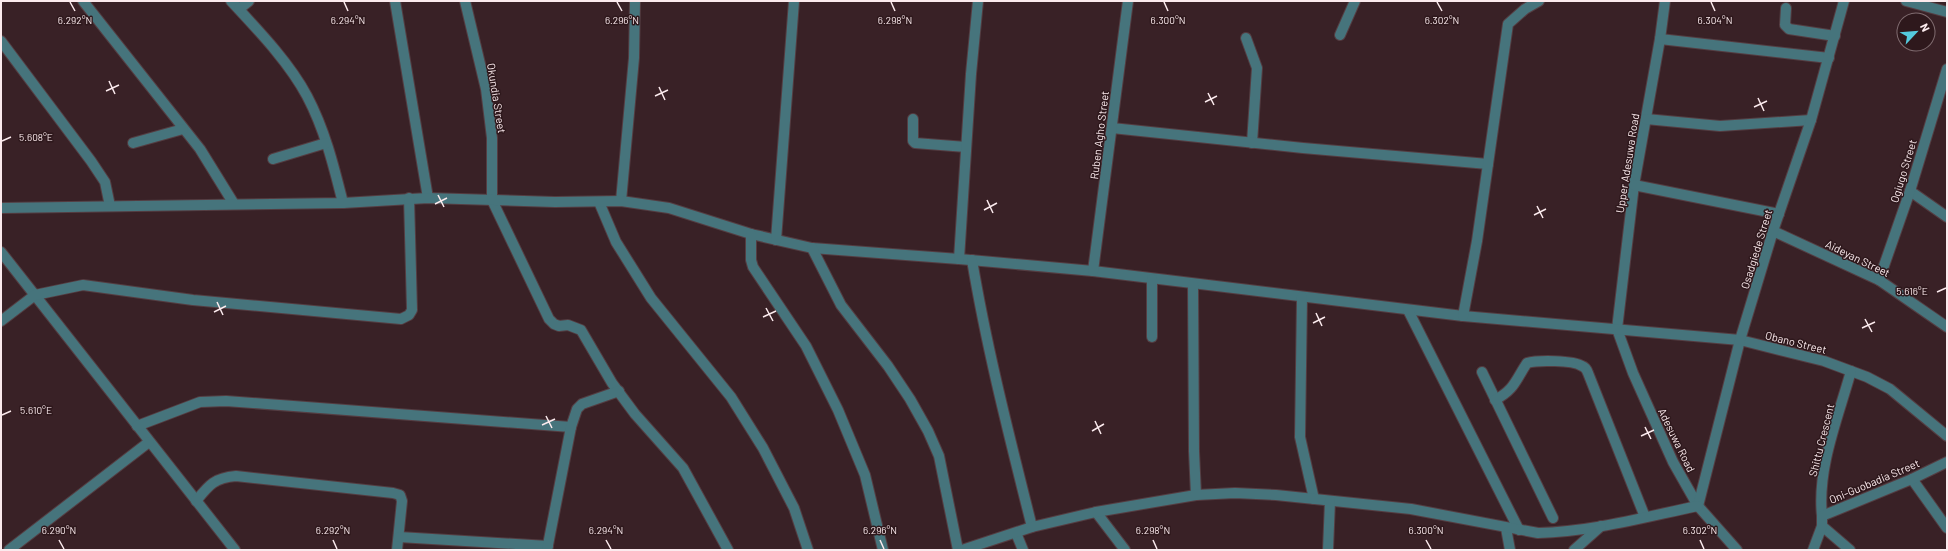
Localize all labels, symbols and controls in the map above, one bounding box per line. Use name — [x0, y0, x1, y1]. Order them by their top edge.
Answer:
north arrow — [1896, 12, 1936, 52]
text: 6.292°N — [58, 14, 92, 26]
text: 6.294°N — [331, 14, 365, 26]
text: 6.296°N — [605, 14, 639, 26]
text: 6.298°N — [878, 14, 912, 26]
text: 6.300°N — [1151, 14, 1185, 26]
text: 6.302°N — [1425, 14, 1459, 26]
text: 6.304°N — [1698, 14, 1732, 26]
text: N — [1918, 21, 1933, 34]
street label: Okundia Street — [485, 62, 509, 134]
street label: Ruben Agho Street — [1087, 90, 1111, 180]
street label: Upper Adesuwa Road — [1613, 112, 1641, 214]
text: 5.608°E — [19, 131, 53, 143]
street label: Ogiugo Street — [1887, 138, 1919, 204]
street label: Osadgiede Street — [1738, 208, 1774, 290]
street label: Aideyan Street — [1824, 237, 1892, 279]
text: 5.616°E — [1896, 285, 1928, 297]
street label: Obano Street — [1764, 328, 1828, 356]
street label: Shittu Crescent — [1806, 402, 1836, 478]
text: 5.610°E — [20, 404, 52, 416]
street label: Adesuwa Road — [1656, 406, 1698, 474]
street label: Oni-Guobadia Street — [1827, 456, 1921, 506]
text: 6.290°N — [42, 524, 76, 536]
text: 6.292°N — [316, 524, 350, 536]
text: 6.294°N — [589, 524, 623, 536]
text: 6.296°N — [863, 524, 897, 536]
text: 6.298°N — [1136, 524, 1170, 536]
text: 6.300°N — [1409, 524, 1443, 536]
text: 6.302°N — [1683, 524, 1717, 536]

